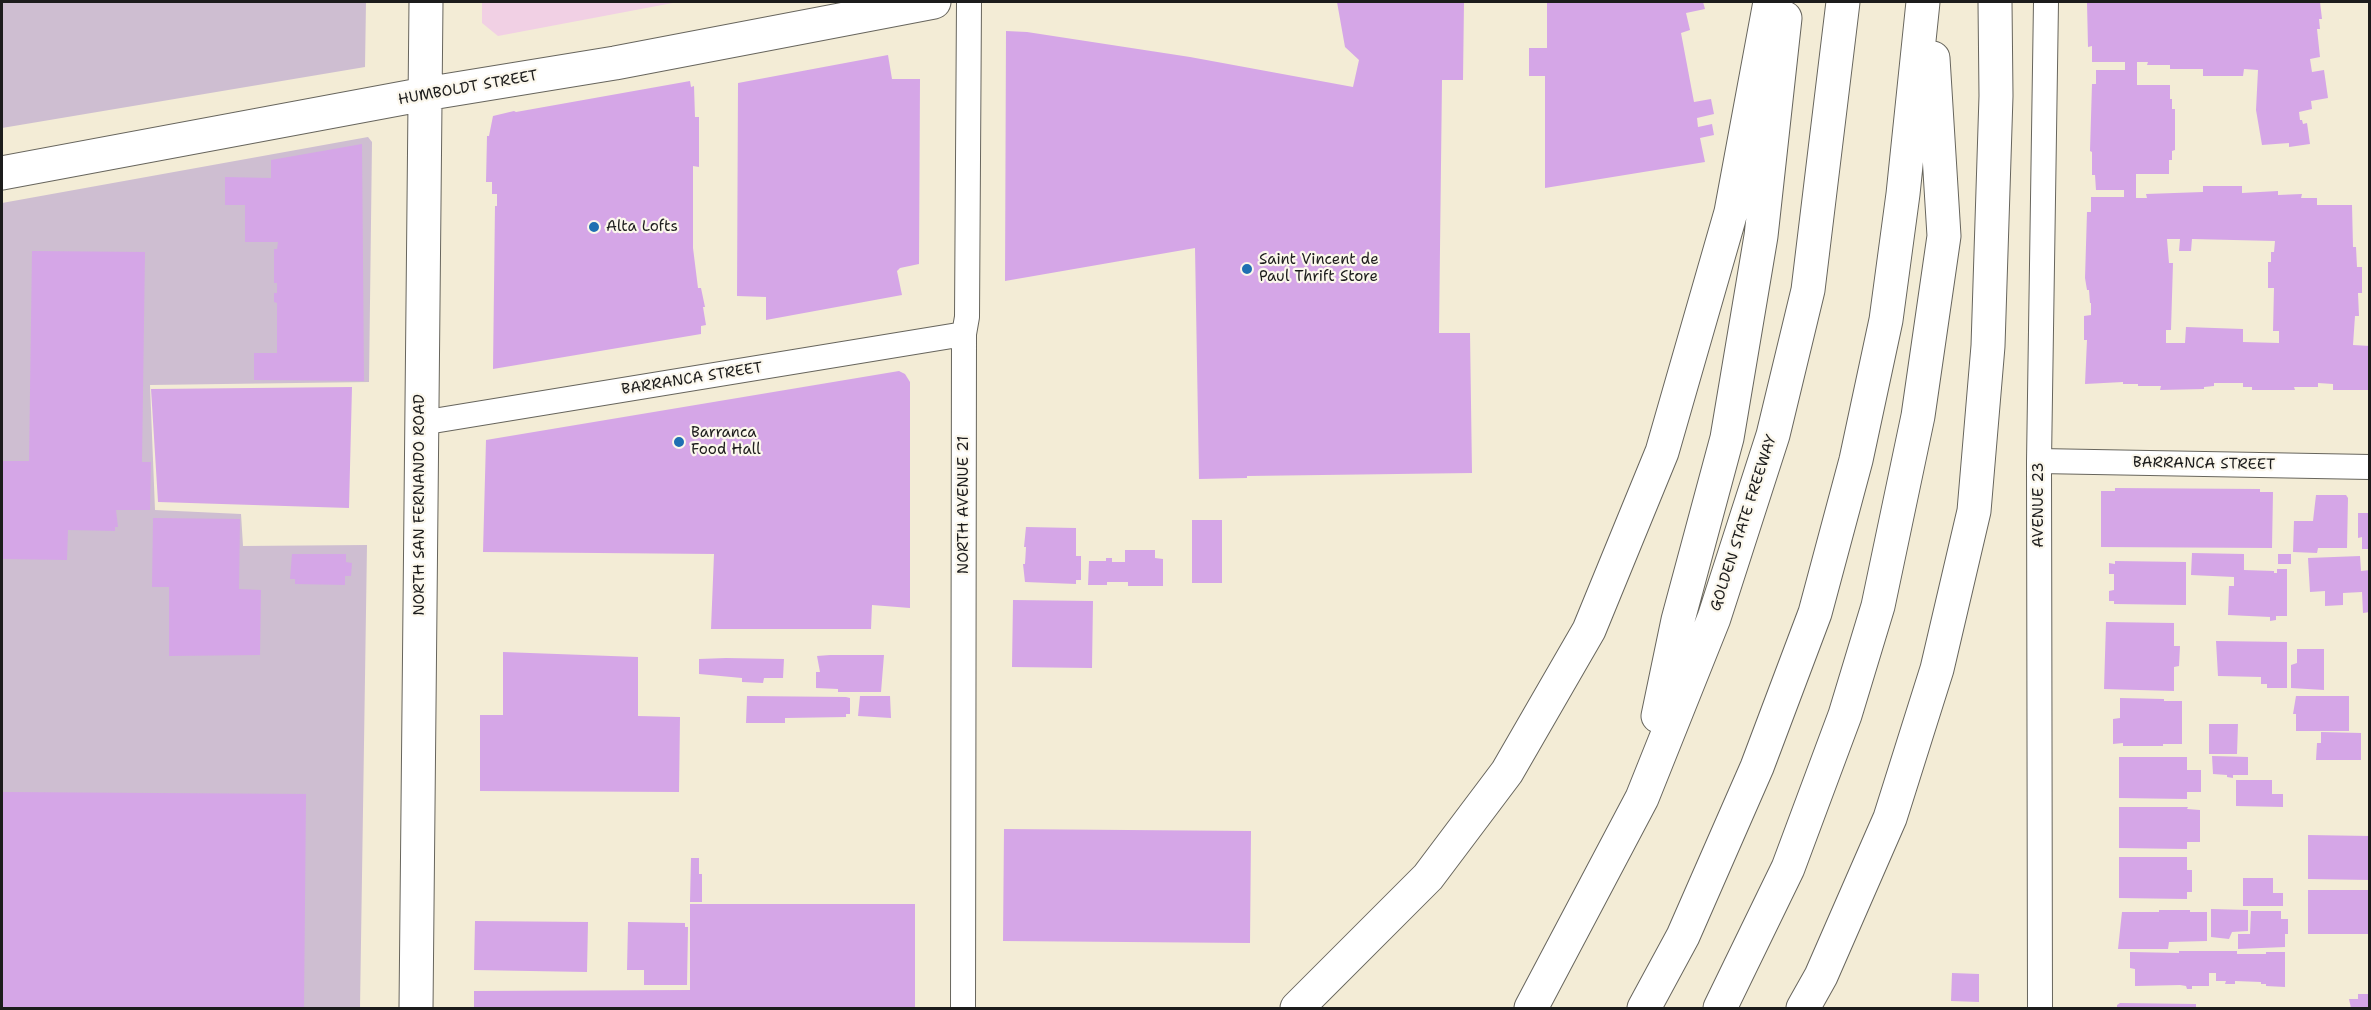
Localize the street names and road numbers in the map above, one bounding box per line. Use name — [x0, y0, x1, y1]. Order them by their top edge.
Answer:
street label: HUMBOLDT STREET — [397, 67, 539, 109]
street label: BARRANCA STREET — [620, 359, 764, 399]
street label: NORTH SAN FERNANDO ROAD — [411, 394, 429, 616]
street label: GOLDEN STATE FREEWAY — [1707, 433, 1781, 613]
street label: NORTH AVENUE 21 — [955, 436, 973, 574]
street label: BARRANCA STREET — [2133, 454, 2275, 474]
street label: AVENUE 23 — [2030, 462, 2048, 548]

